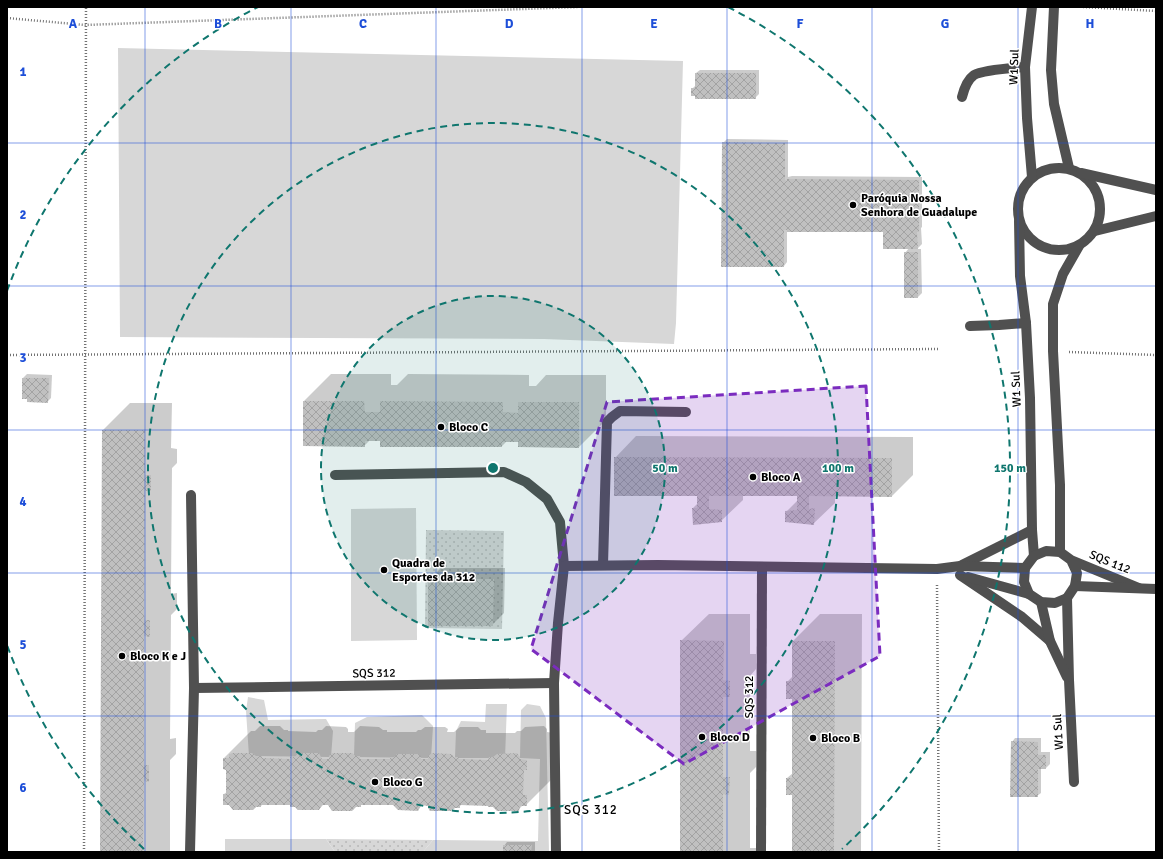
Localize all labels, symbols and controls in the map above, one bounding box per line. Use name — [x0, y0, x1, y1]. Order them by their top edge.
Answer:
text: A — [69, 16, 78, 32]
text: B — [214, 16, 222, 32]
text: C — [359, 16, 367, 32]
text: D — [505, 16, 514, 32]
text: E — [650, 16, 658, 32]
text: F — [797, 16, 804, 32]
text: G — [941, 16, 949, 32]
text: H — [1086, 16, 1094, 32]
street label: W1 Sul — [1006, 48, 1023, 85]
text: 1 — [19, 64, 27, 80]
place label: Paróquia Nossa Senhora de Guadalupe — [861, 191, 977, 220]
marker: Paróquia Nossa Senhora de Guadalupe — [848, 200, 858, 210]
text: 2 — [19, 207, 27, 223]
text: 3 — [19, 350, 27, 366]
street label: W1 Sul — [1008, 370, 1025, 407]
place label: Bloco C — [449, 420, 489, 435]
marker: Bloco C — [436, 422, 446, 432]
centre of rings — [486, 461, 500, 475]
text: 50 m — [652, 461, 678, 476]
text: 100 m — [822, 461, 854, 476]
text: 150 m — [994, 461, 1026, 476]
place label: Bloco A — [761, 470, 801, 485]
marker: Bloco A — [748, 472, 758, 482]
text: 4 — [19, 494, 27, 510]
street label: SQS 112 — [1087, 547, 1133, 578]
place label: Quadra de Esportes da 312 — [392, 556, 475, 585]
marker: Quadra de Esportes da 312 — [379, 565, 389, 575]
text: 5 — [19, 637, 27, 653]
place label: Bloco K e J — [130, 649, 186, 664]
marker: Bloco K e J — [117, 651, 127, 661]
street label: SQS 312 — [352, 666, 396, 681]
street label: SQS 312 — [742, 675, 757, 719]
street label: W1 Sul — [1050, 713, 1067, 750]
place label: Bloco D — [710, 730, 750, 745]
place label: Bloco B — [821, 731, 860, 746]
marker: Bloco D — [697, 732, 707, 742]
marker: Bloco B — [808, 733, 818, 743]
place label: Bloco G — [383, 775, 423, 790]
marker: Bloco G — [370, 777, 380, 787]
text: 6 — [19, 780, 27, 796]
district label: SQS 312 — [564, 802, 618, 818]

